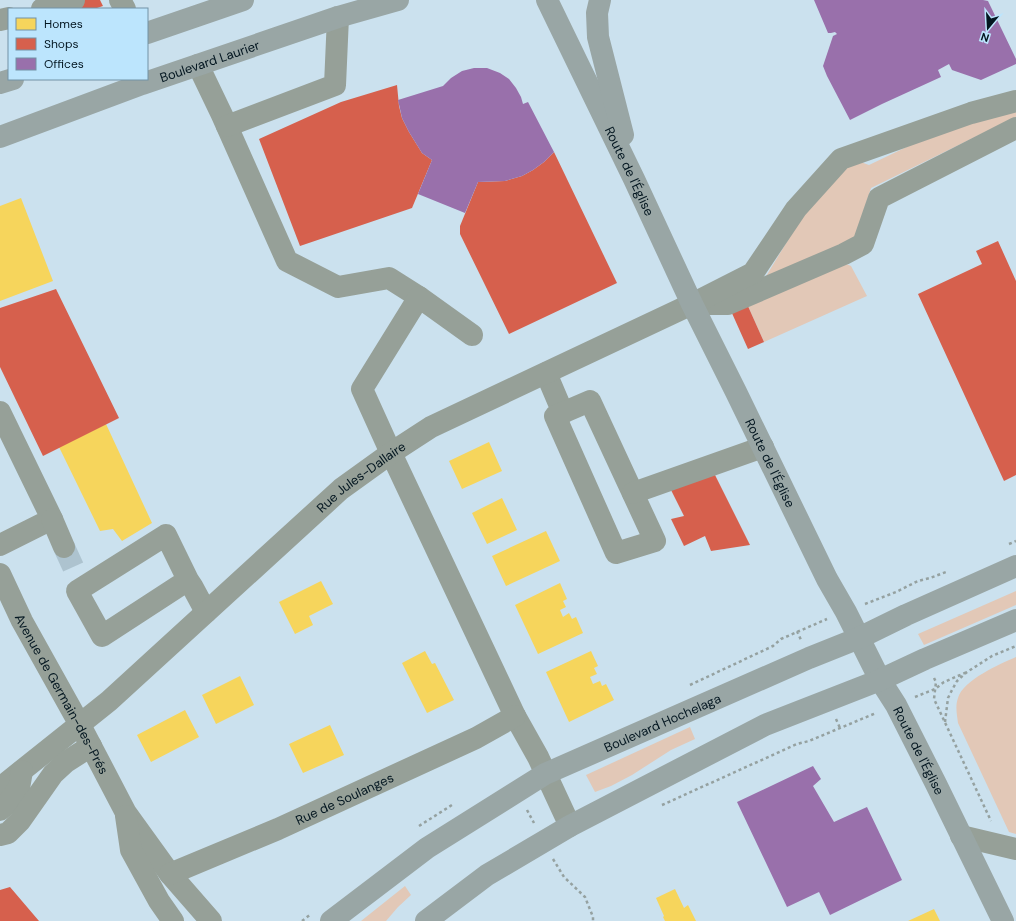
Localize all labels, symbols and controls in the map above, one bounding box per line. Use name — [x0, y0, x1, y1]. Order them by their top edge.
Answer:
legend — [8, 8, 148, 80]
north arrow — [968, 8, 1008, 48]
text: Homes — [44, 16, 83, 32]
text: N — [979, 30, 991, 45]
text: Shops — [44, 36, 79, 52]
street label: Boulevard Laurier — [157, 36, 262, 86]
text: Offices — [44, 56, 84, 72]
street label: Route de l'Église — [601, 124, 658, 218]
street label: Route de l'Église — [742, 416, 799, 510]
street label: Rue Jules-Dallaire — [313, 437, 409, 516]
street label: Avenue de Germain-des-Prés — [11, 611, 113, 777]
street label: Boulevard Hochelaga — [601, 689, 723, 756]
street label: Route de l'Église — [890, 703, 948, 798]
street label: Rue de Soulanges — [293, 769, 396, 828]

